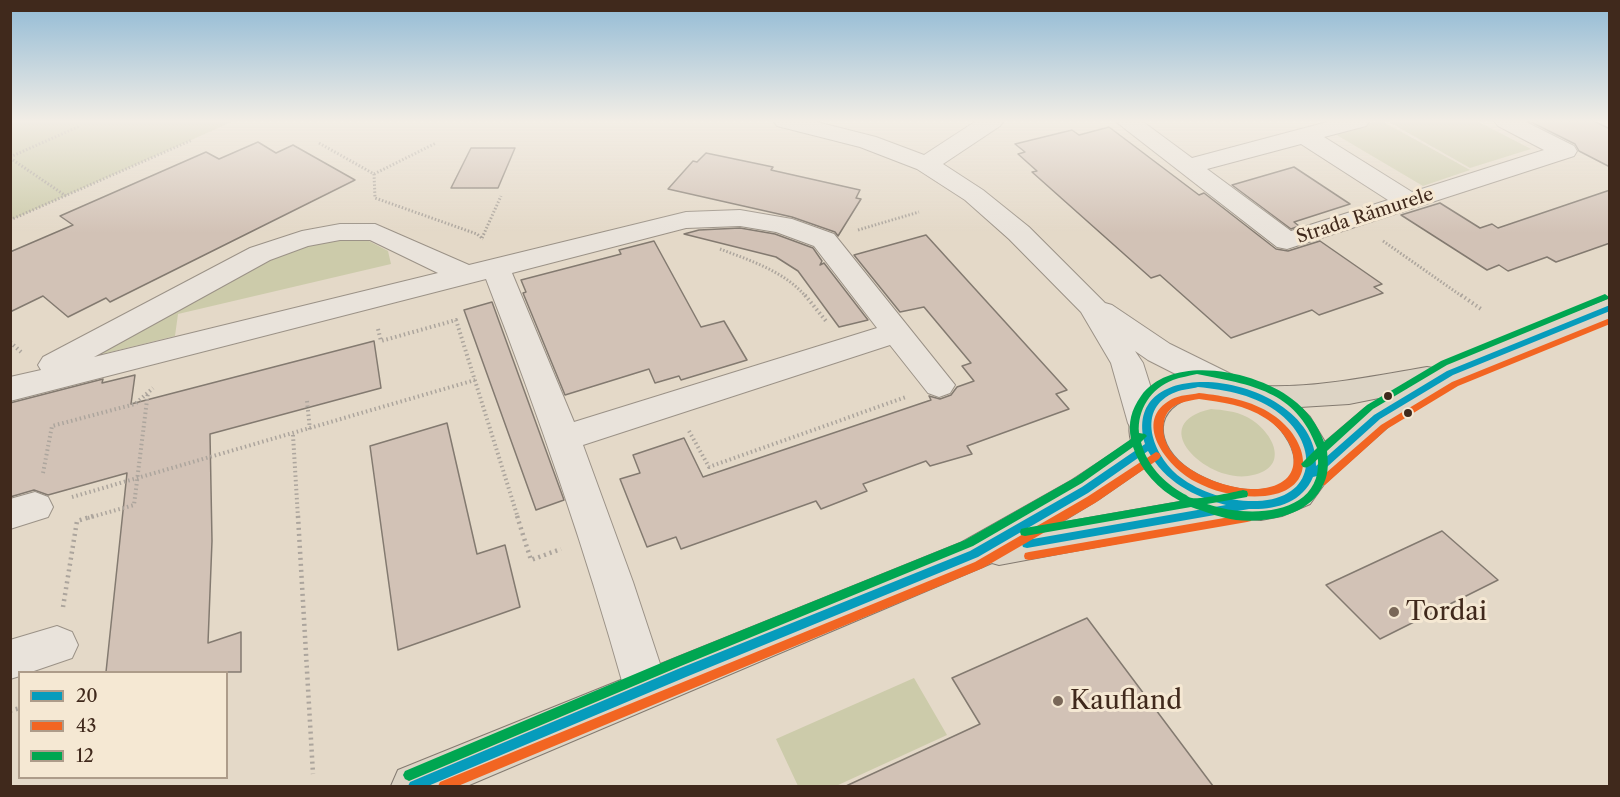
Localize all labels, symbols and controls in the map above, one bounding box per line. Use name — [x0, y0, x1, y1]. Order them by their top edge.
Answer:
street label: Strada Rămurele — [1294, 184, 1436, 248]
unlabelled marker — [1382, 390, 1394, 402]
unlabelled marker — [1402, 407, 1414, 419]
place label: Tordai — [1406, 596, 1487, 628]
marker: Tordai — [1387, 605, 1401, 619]
legend — [18, 671, 228, 779]
text: 20 — [76, 685, 98, 707]
place label: Kaufland — [1070, 685, 1182, 717]
marker: Kaufland — [1051, 694, 1065, 708]
text: 43 — [76, 715, 96, 737]
text: 12 — [76, 745, 94, 767]

